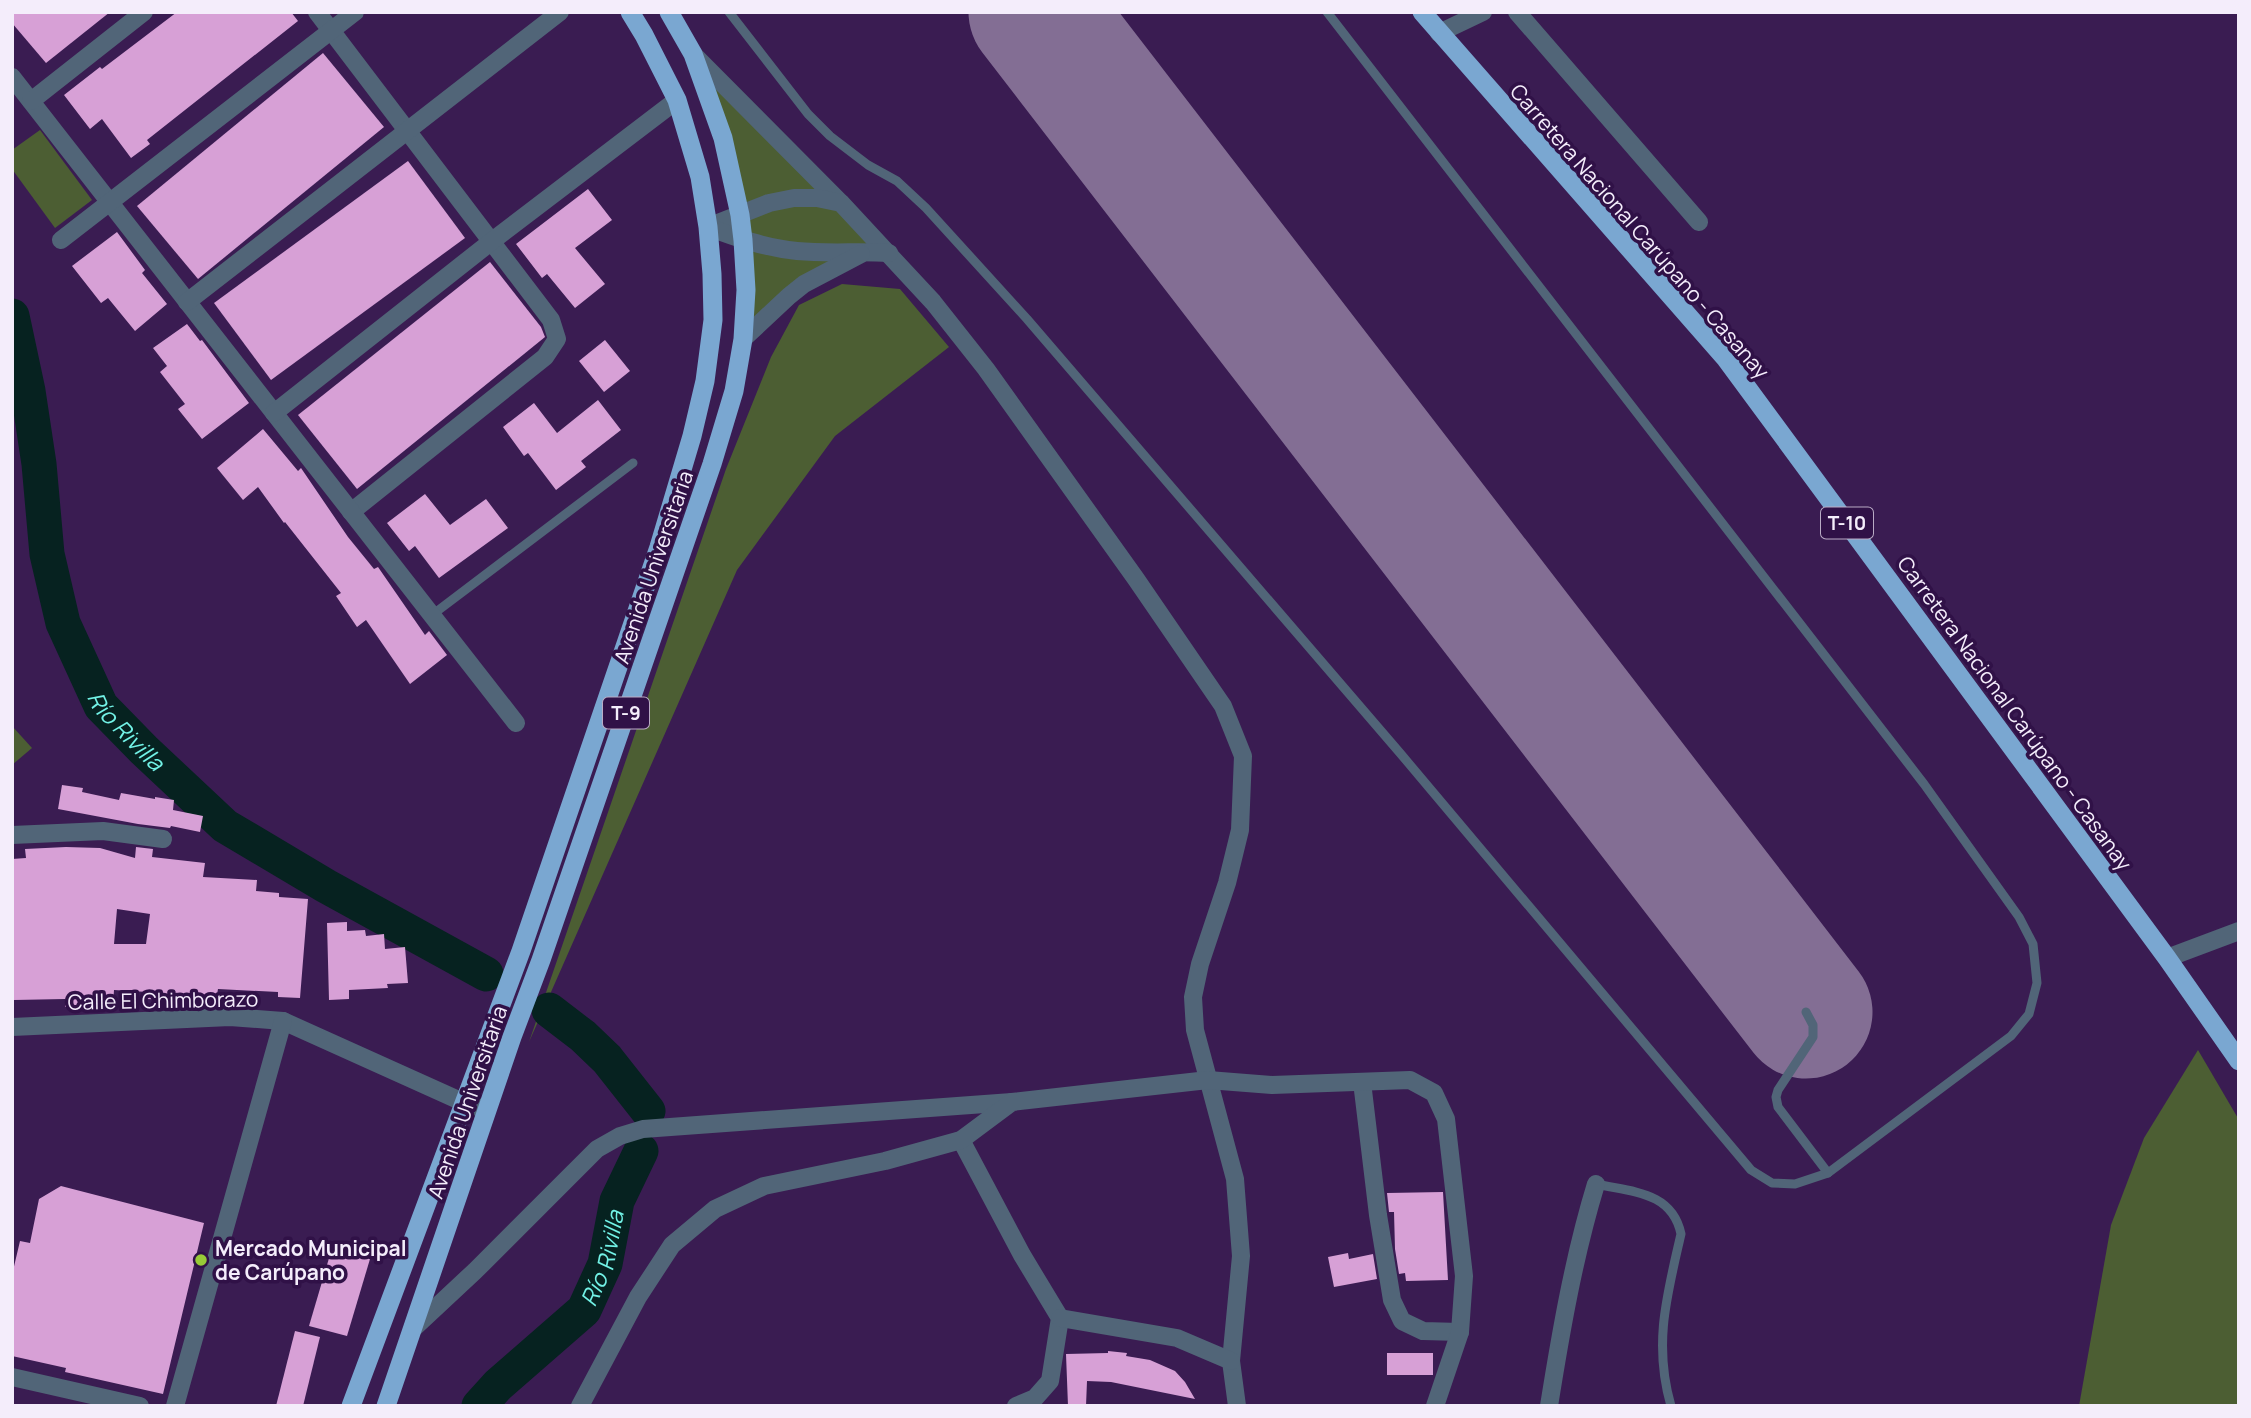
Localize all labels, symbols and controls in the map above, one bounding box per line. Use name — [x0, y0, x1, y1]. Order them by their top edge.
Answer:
street label: Carretera Nacional Carúpano - Casanay — [1504, 78, 1776, 384]
street label: Avenida Universitaria — [607, 467, 699, 667]
road number: T-10 — [1821, 508, 1873, 538]
street label: Carretera Nacional Carúpano - Casanay — [1891, 550, 2139, 876]
water label: Río Rivilla — [81, 686, 172, 778]
road number: T-9 — [603, 698, 649, 728]
street label: Calle El Chimborazo — [67, 984, 259, 1016]
street label: Avenida Universitaria — [421, 1002, 513, 1202]
water label: Río Rivilla — [572, 1206, 631, 1311]
place label: Mercado Municipal de Carúpano — [215, 1234, 407, 1286]
marker: Mercado Municipal de Carúpano — [193, 1252, 209, 1268]

